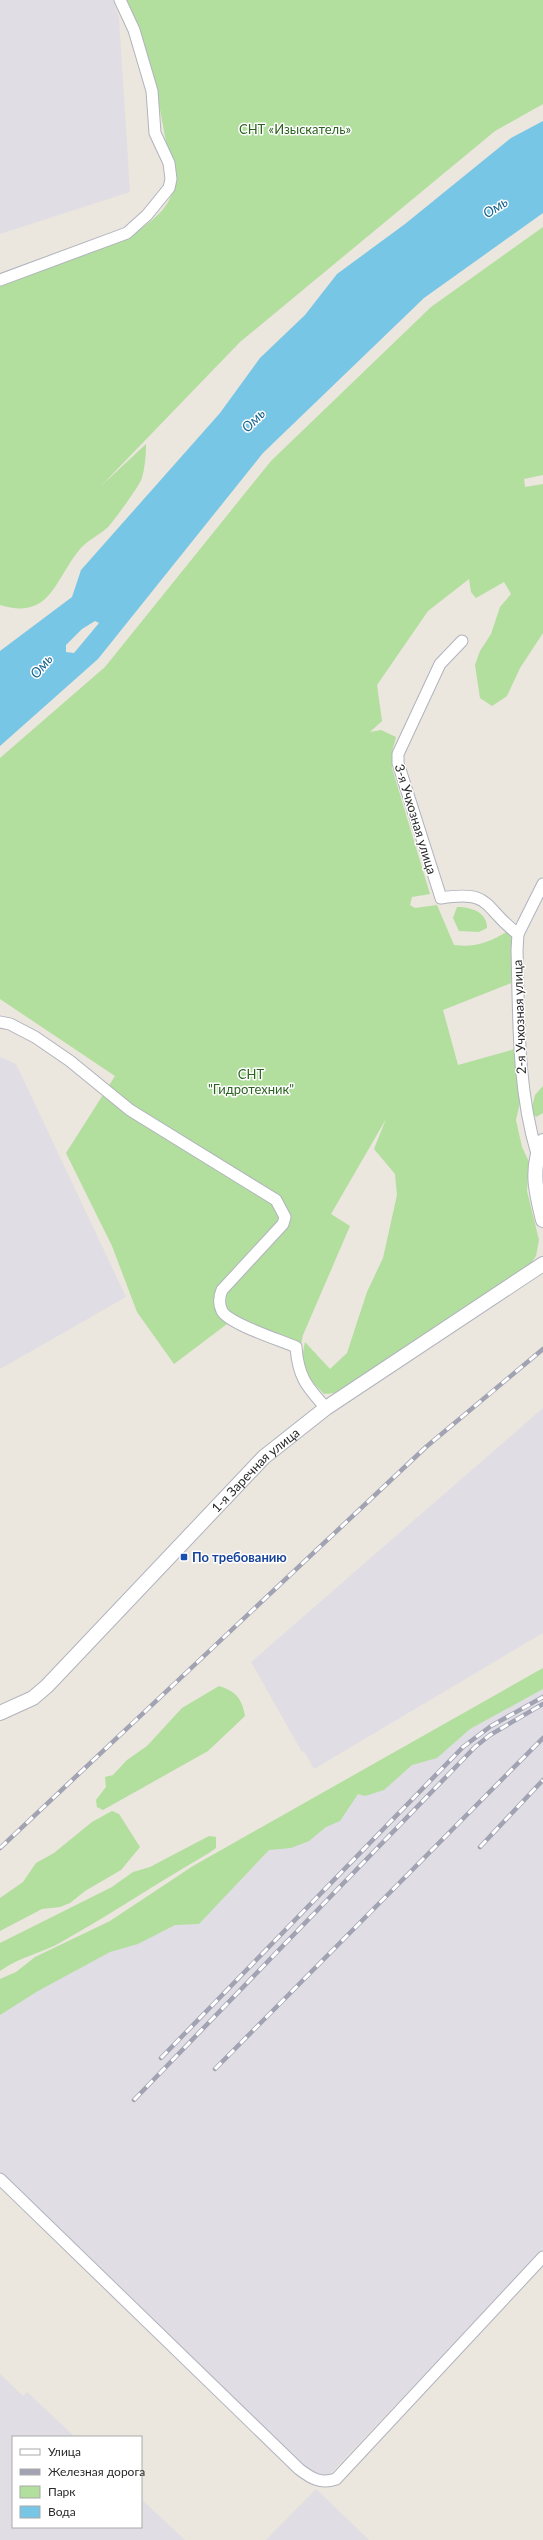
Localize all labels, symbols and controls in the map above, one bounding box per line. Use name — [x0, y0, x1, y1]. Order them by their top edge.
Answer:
park label: СНТ «Изыскатель» — [239, 121, 351, 137]
water label: Омь — [479, 193, 511, 221]
water label: Омь — [238, 405, 268, 435]
water label: Омь — [26, 650, 56, 682]
street label: 3-я Учхозная улица — [392, 762, 440, 876]
street label: 2-я Учхозная улица — [509, 959, 529, 1075]
park label: СНТ "Гидротехник" — [208, 1066, 294, 1097]
street label: 1-я Заречная улица — [208, 1424, 303, 1516]
place label: По требованию — [192, 1549, 287, 1565]
marker: По требованию — [179, 1552, 189, 1562]
legend — [12, 2436, 142, 2528]
text: Улица — [48, 2444, 81, 2459]
text: Железная дорога — [48, 2464, 145, 2479]
text: Парк — [48, 2484, 76, 2499]
text: Вода — [48, 2504, 76, 2519]

